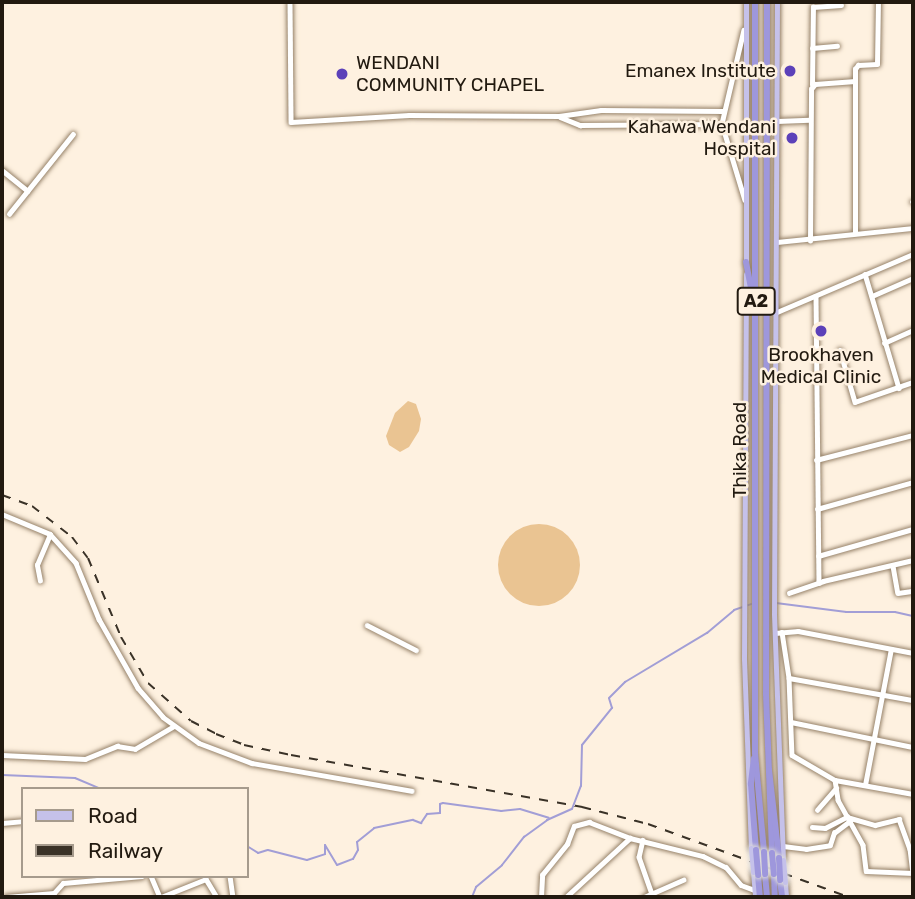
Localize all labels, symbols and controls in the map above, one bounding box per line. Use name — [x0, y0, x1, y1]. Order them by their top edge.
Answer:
place label: WENDANI COMMUNITY CHAPEL — [356, 52, 545, 96]
place label: Emanex Institute — [625, 60, 776, 82]
marker: Emanex Institute — [782, 63, 798, 79]
marker: WENDANI COMMUNITY CHAPEL — [334, 66, 350, 82]
place label: Kahawa Wendani Hospital — [627, 116, 776, 160]
marker: Kahawa Wendani Hospital — [782, 128, 802, 148]
road number: A2 — [735, 286, 777, 316]
marker: Brookhaven Medical Clinic — [811, 321, 831, 341]
place label: Brookhaven Medical Clinic — [761, 344, 881, 388]
street label: Thika Road — [729, 402, 751, 498]
legend — [21, 787, 248, 878]
text: Road — [88, 803, 138, 828]
text: Railway — [88, 838, 163, 863]

